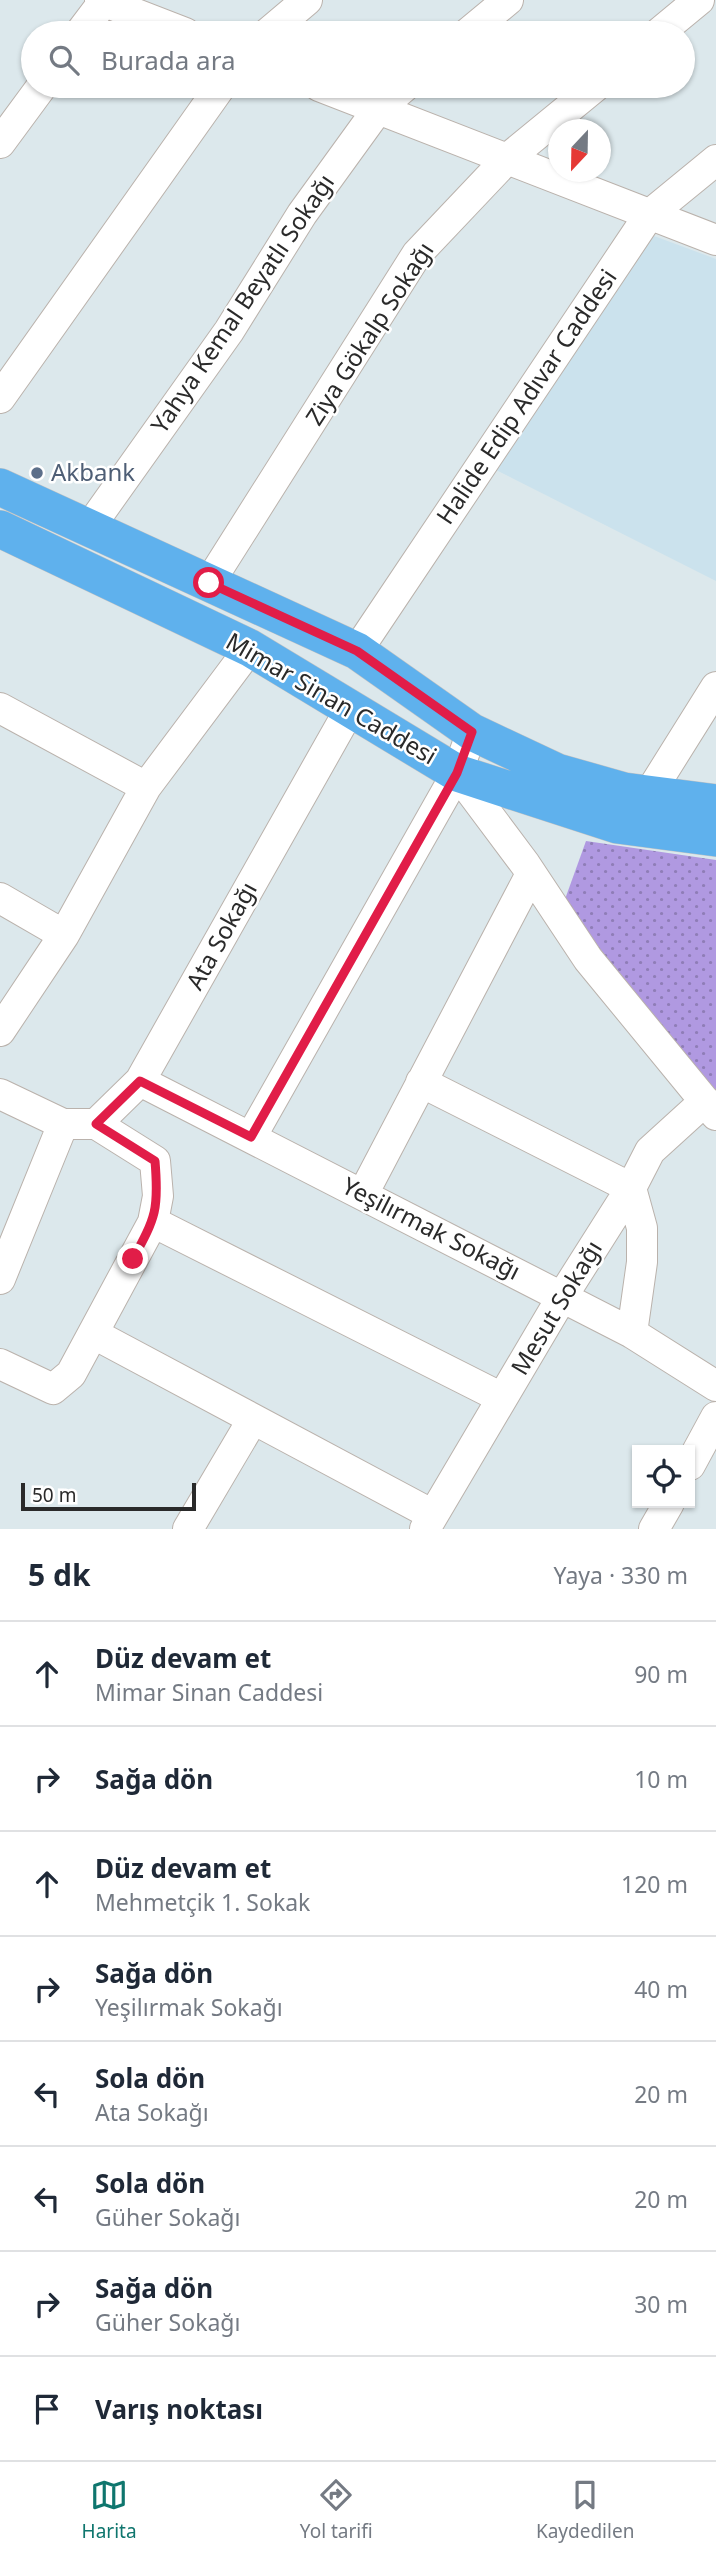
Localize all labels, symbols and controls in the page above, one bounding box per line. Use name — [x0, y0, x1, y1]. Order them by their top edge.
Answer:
search box — [21, 21, 695, 98]
icon: search — [45, 41, 83, 79]
text: Burada ara — [101, 42, 236, 78]
north arrow — [548, 119, 611, 182]
street label: Yahya Kemal Beyatlı Sokağı — [143, 167, 341, 439]
street label: Ziya Gökalp Sokağı — [297, 235, 440, 431]
street label: Halide Edip Adıvar Caddesi — [428, 262, 624, 530]
place label: Akbank — [51, 455, 135, 488]
marker: Akbank — [29, 465, 45, 481]
route start — [193, 567, 224, 598]
street label: Mimar Sinan Caddesi — [220, 624, 443, 772]
street label: Ata Sokağı — [177, 875, 264, 995]
street label: Yeşilırmak Sokağı — [337, 1169, 526, 1287]
street label: Mesut Sokağı — [503, 1234, 609, 1381]
route end — [117, 1243, 148, 1274]
map controls — [632, 1445, 695, 1508]
button: locate — [632, 1445, 695, 1508]
scale bar — [21, 1480, 196, 1512]
text: 50 m — [32, 1482, 76, 1508]
text: 5 dk — [28, 1554, 91, 1595]
text: Yaya · 330 m — [554, 1559, 688, 1591]
text: Düz devam et — [95, 1640, 271, 1676]
icon: ahead — [28, 1655, 66, 1693]
text: 90 m — [634, 1658, 688, 1690]
text: Mimar Sinan Caddesi — [95, 1676, 323, 1708]
icon: right — [28, 1760, 66, 1798]
text: Sağa dön — [95, 1761, 213, 1797]
text: 10 m — [634, 1763, 688, 1795]
text: Düz devam et — [95, 1850, 271, 1886]
icon: ahead — [28, 1865, 66, 1903]
text: 120 m — [621, 1868, 688, 1900]
text: Mehmetçik 1. Sokak — [95, 1886, 310, 1918]
text: Sağa dön — [95, 1955, 213, 1991]
icon: right — [28, 1970, 66, 2008]
text: 40 m — [634, 1973, 688, 2005]
text: Yeşilırmak Sokağı — [95, 1991, 283, 2023]
text: Sola dön — [95, 2060, 205, 2096]
icon: left — [28, 2075, 66, 2113]
text: 20 m — [634, 2078, 688, 2110]
text: Ata Sokağı — [95, 2096, 209, 2128]
text: Sola dön — [95, 2165, 205, 2201]
icon: left — [28, 2180, 66, 2218]
text: 20 m — [634, 2183, 688, 2215]
text: Güher Sokağı — [95, 2201, 240, 2233]
text: Sağa dön — [95, 2270, 213, 2306]
icon: right — [28, 2285, 66, 2323]
text: 30 m — [634, 2288, 688, 2320]
text: Güher Sokağı — [95, 2306, 240, 2338]
icon: arrive — [28, 2390, 66, 2428]
text: Varış noktası — [95, 2391, 263, 2427]
tab: Harita — [82, 2476, 137, 2544]
tab: Yol tarifi — [300, 2476, 373, 2544]
tab: Kaydedilen — [536, 2476, 634, 2544]

